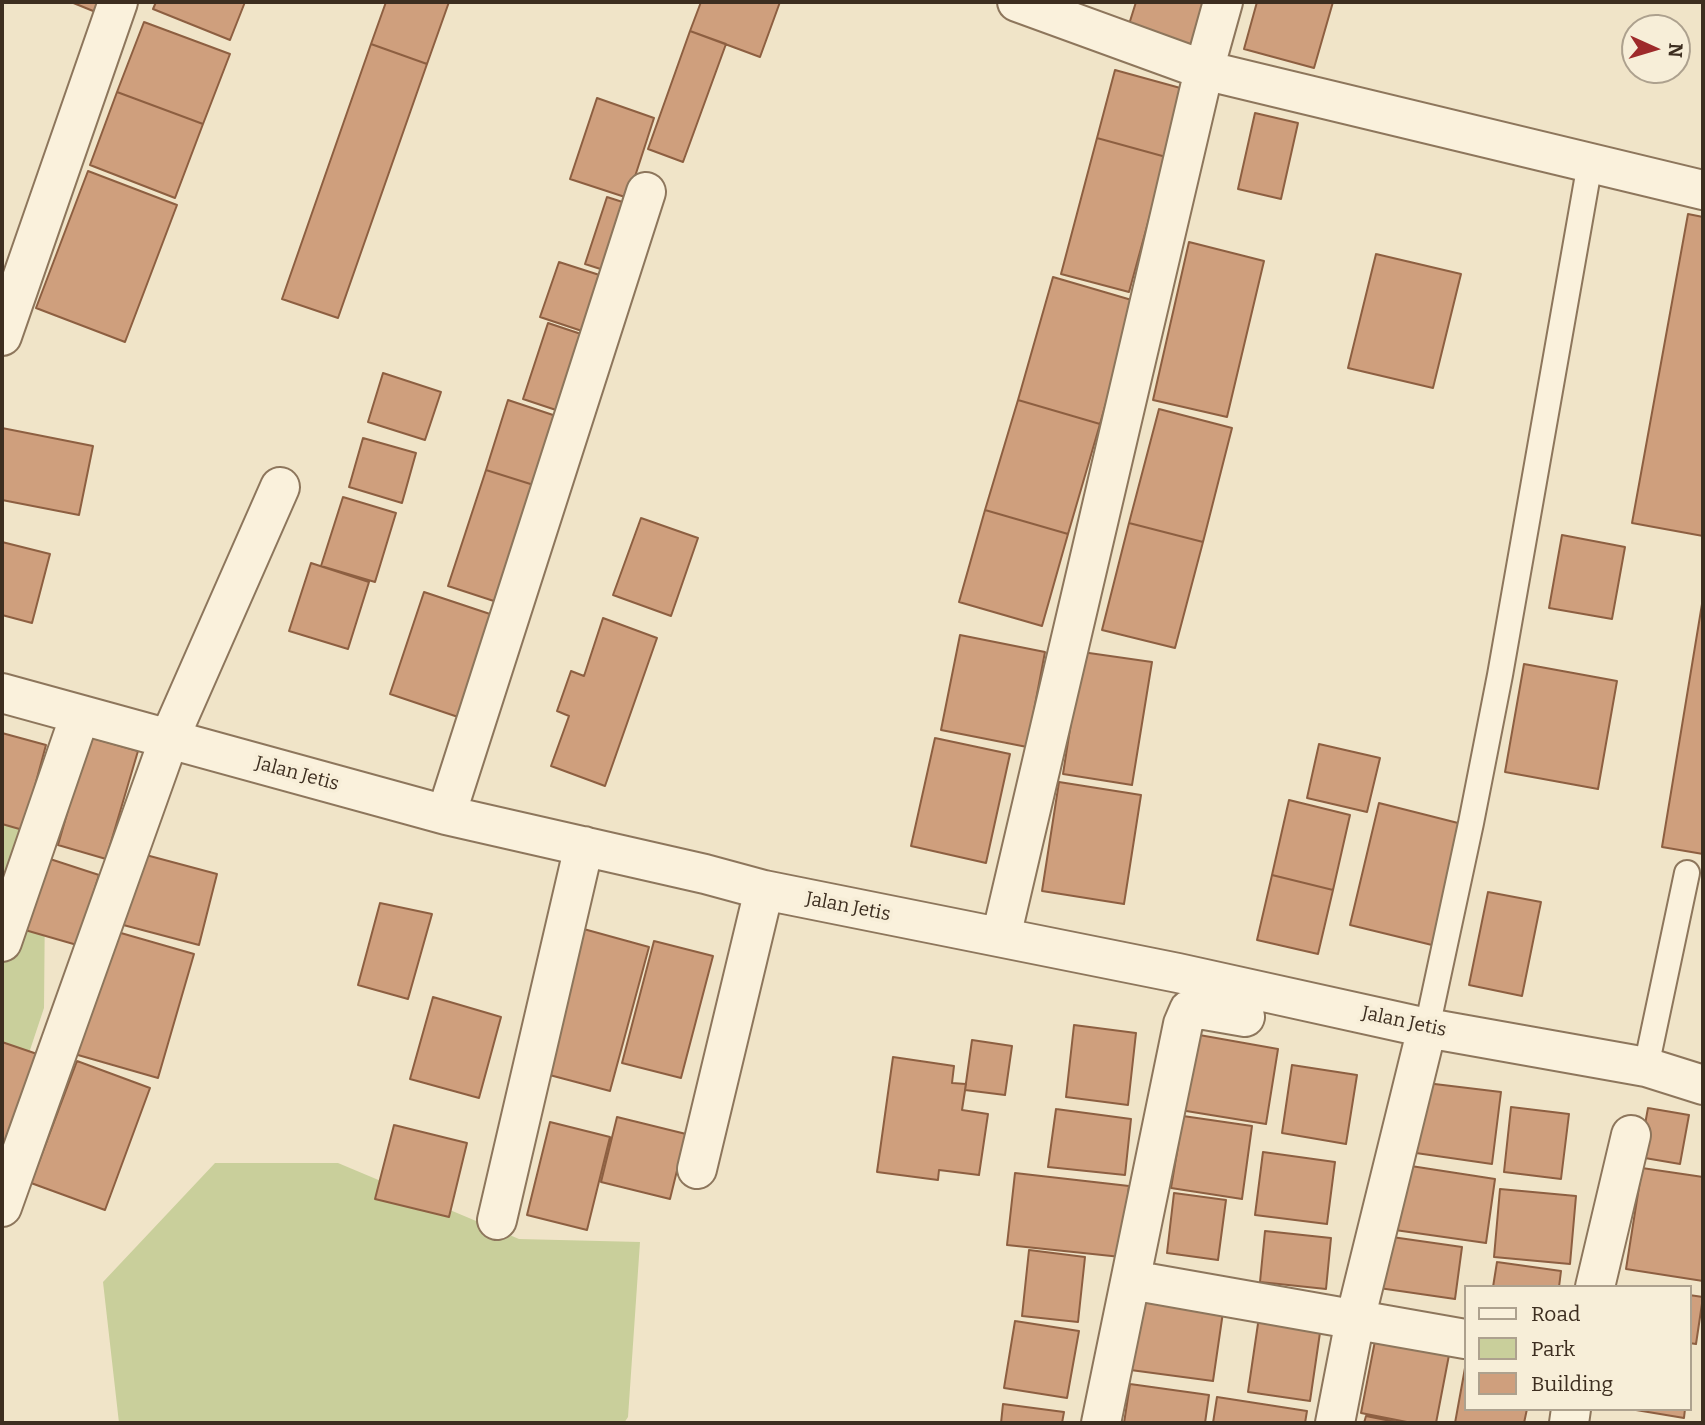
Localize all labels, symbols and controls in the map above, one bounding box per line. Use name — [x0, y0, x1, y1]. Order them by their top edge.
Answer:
north arrow — [1621, 14, 1691, 84]
text: N — [1663, 42, 1687, 58]
street label: Jalan Jetis — [253, 752, 341, 796]
street label: Jalan Jetis — [804, 888, 892, 926]
street label: Jalan Jetis — [1360, 1002, 1448, 1042]
legend — [1464, 1285, 1691, 1411]
text: Road — [1531, 1301, 1580, 1327]
text: Park — [1531, 1336, 1575, 1362]
text: Building — [1531, 1371, 1613, 1397]

